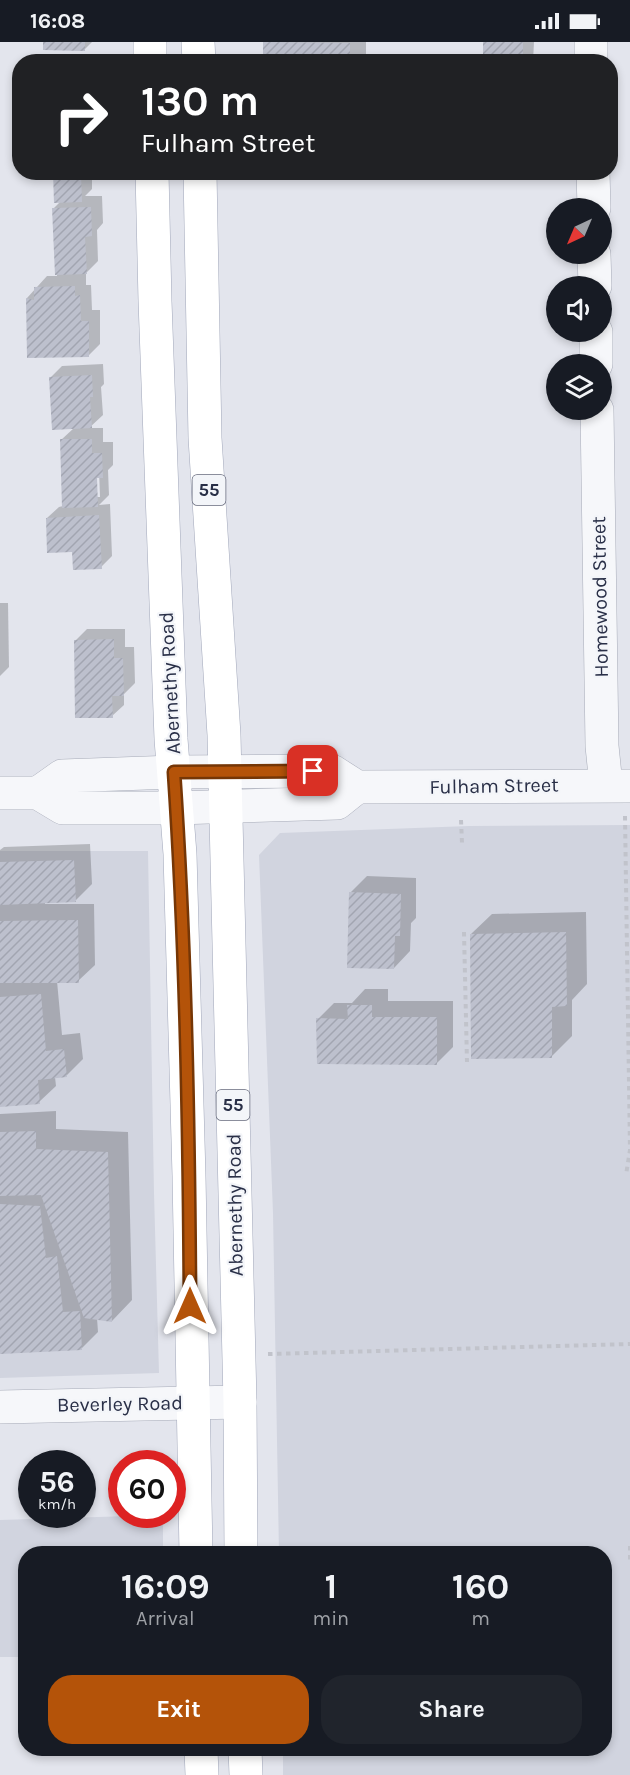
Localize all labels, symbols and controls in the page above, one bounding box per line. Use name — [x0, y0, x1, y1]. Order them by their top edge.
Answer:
text: 16:08 — [30, 8, 85, 34]
text: 130 m — [141, 76, 259, 126]
icon: right — [42, 78, 120, 156]
text: Fulham Street — [141, 127, 315, 159]
north arrow — [546, 198, 612, 264]
map controls — [546, 198, 612, 420]
button: sound — [546, 276, 612, 342]
button: layers — [546, 354, 612, 420]
road number: 55 — [192, 475, 226, 505]
street label: Homewood Street — [587, 516, 613, 678]
street label: Abernethy Road — [155, 611, 185, 755]
pin — [287, 745, 338, 796]
icon: arrive — [296, 754, 329, 787]
street label: Fulham Street — [429, 773, 559, 799]
road number: 55 — [216, 1090, 250, 1120]
street label: Abernethy Road — [222, 1133, 248, 1277]
position arrow — [158, 1274, 222, 1338]
street label: Beverley Road — [57, 1391, 183, 1417]
speed limit sign: 60 — [108, 1450, 186, 1528]
text: 56 — [39, 1464, 75, 1500]
text: km/h — [38, 1495, 76, 1513]
text: 16:09 — [121, 1565, 210, 1607]
text: 1 — [324, 1565, 337, 1607]
text: 160 — [452, 1565, 509, 1607]
text: Arrival — [136, 1607, 195, 1630]
text: min — [312, 1607, 349, 1630]
text: m — [471, 1607, 490, 1630]
button: Exit — [48, 1675, 309, 1744]
button: Share — [321, 1675, 582, 1744]

